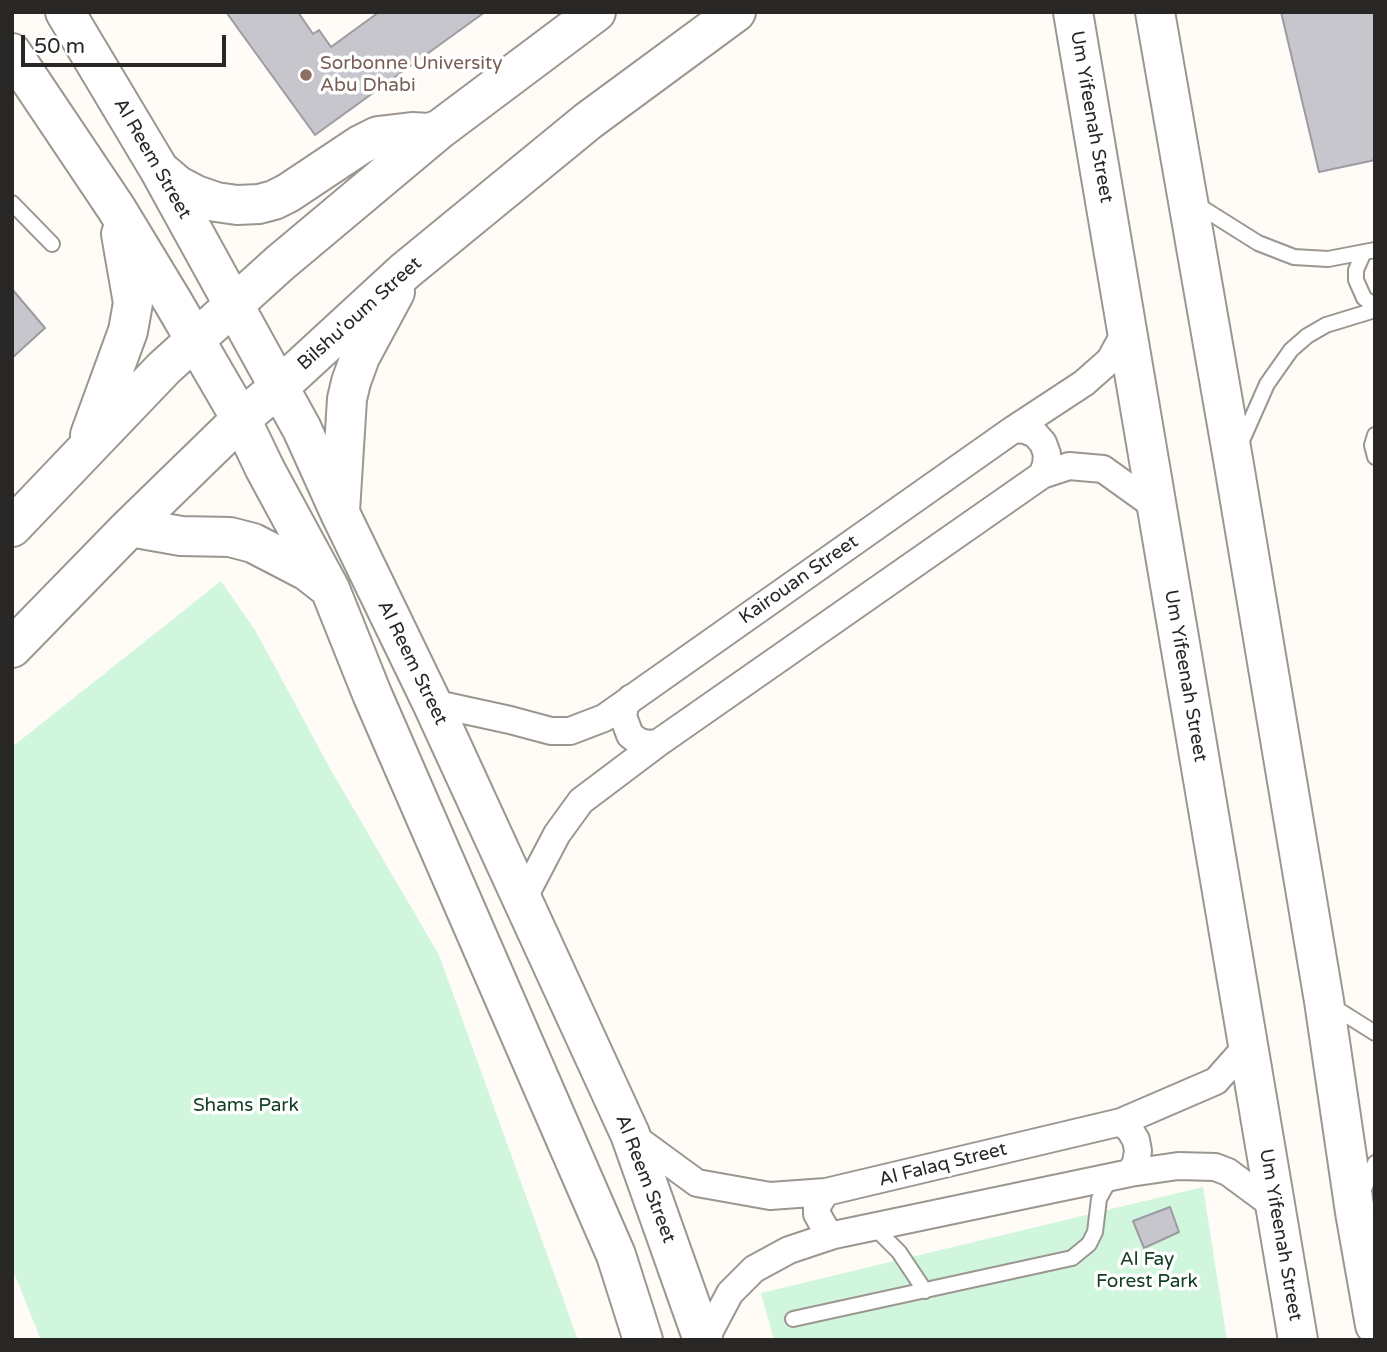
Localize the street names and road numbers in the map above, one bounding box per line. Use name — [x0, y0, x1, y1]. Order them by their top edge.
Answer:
street label: Um Yifeenah Street — [1065, 29, 1117, 205]
street label: Al Reem Street — [108, 95, 196, 223]
street label: Bilshu'oum Street — [293, 252, 427, 376]
street label: Kairouan Street — [735, 531, 863, 629]
street label: Um Yifeenah Street — [1159, 588, 1211, 764]
street label: Al Reem Street — [372, 597, 452, 729]
street label: Al Reem Street — [610, 1112, 680, 1246]
street label: Al Falaq Street — [877, 1138, 1009, 1192]
street label: Um Yifeenah Street — [1254, 1147, 1306, 1323]

